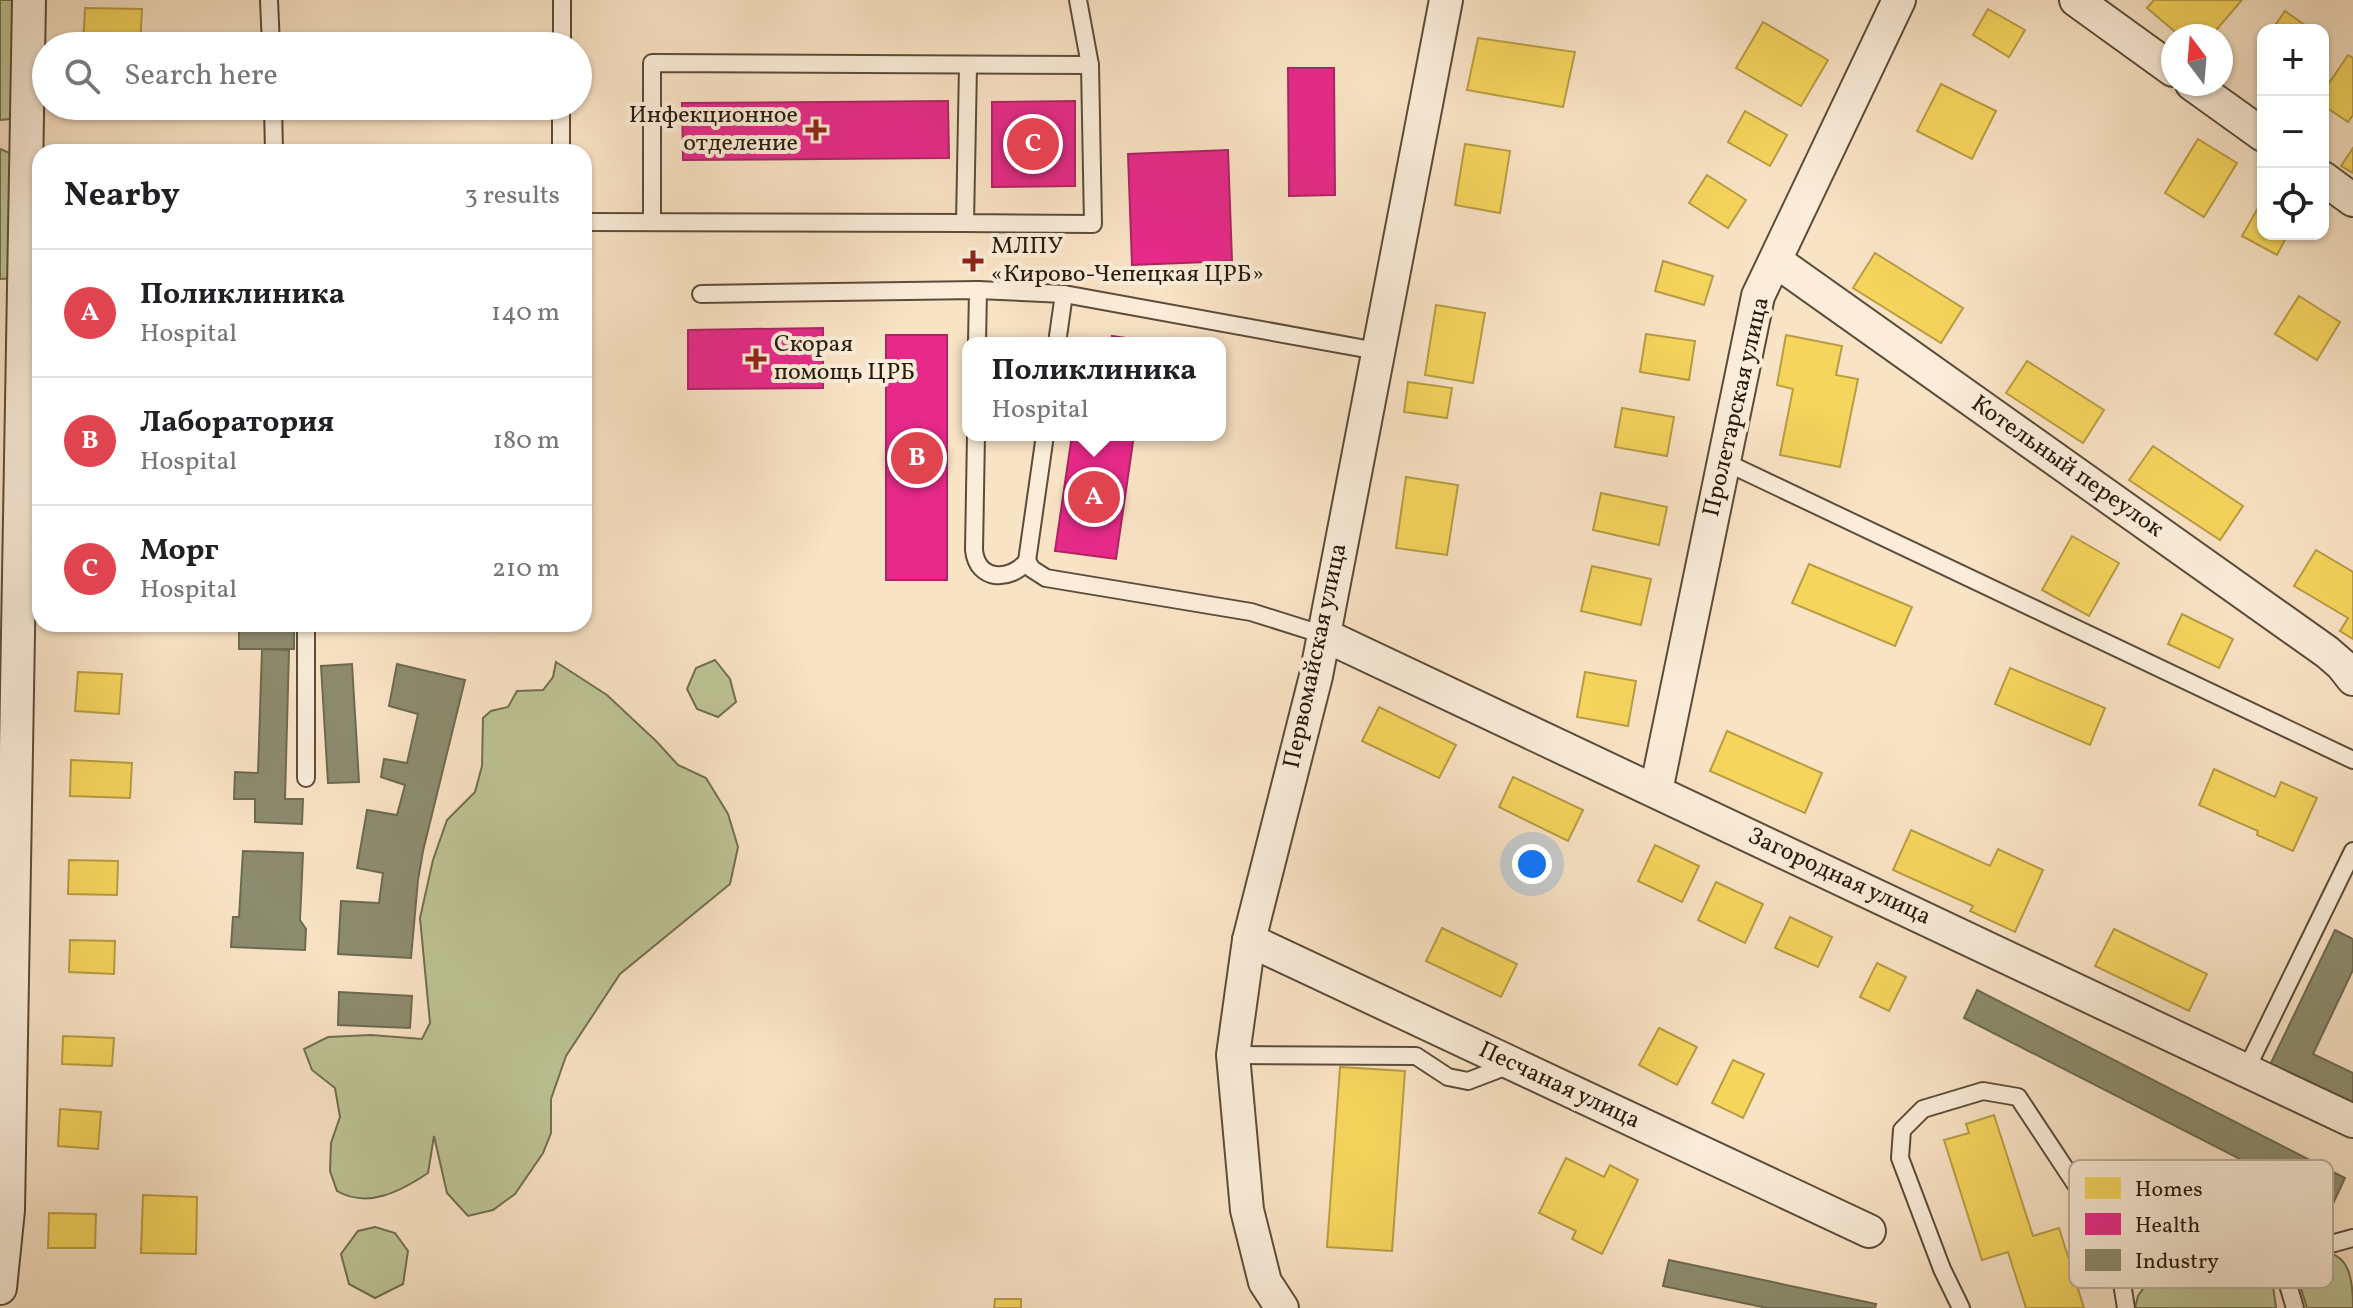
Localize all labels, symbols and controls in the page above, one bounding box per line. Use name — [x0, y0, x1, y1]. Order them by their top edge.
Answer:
north arrow — [2161, 24, 2233, 96]
map controls — [2257, 24, 2329, 240]
button: + — [2257, 24, 2329, 96]
search box — [32, 32, 592, 120]
icon: search — [60, 54, 104, 98]
text: Search here — [124, 55, 278, 97]
button: − — [2257, 96, 2329, 168]
place label: Инфекционное отделение — [629, 99, 798, 161]
pin: C — [1007, 114, 1059, 174]
marker: Инфекционное отделение — [805, 119, 827, 141]
button: locate — [2257, 168, 2329, 240]
text: Nearby — [64, 173, 180, 220]
text: 3 results — [464, 178, 560, 214]
place label: МЛПУ «Кирово-Чепецкая ЦРБ» — [991, 230, 1264, 292]
marker: МЛПУ «Кирово-Чепецкая ЦРБ» — [962, 250, 984, 272]
text: Поликлиника — [140, 274, 345, 316]
street label: Пролетарская улица — [1695, 294, 1779, 520]
text: A — [81, 295, 99, 331]
text: 140 m — [491, 295, 560, 331]
text: Hospital — [140, 316, 237, 352]
place label: Скорая помощь ЦРБ — [774, 328, 915, 390]
popup — [962, 337, 1226, 441]
marker: Скорая помощь ЦРБ — [745, 348, 767, 370]
text: Поликлиника — [991, 350, 1197, 392]
street label: Котельный переулок — [1964, 388, 2170, 546]
text: Hospital — [991, 392, 1089, 428]
text: Лаборатория — [140, 402, 334, 444]
text: B — [81, 423, 99, 459]
text: 180 m — [493, 423, 560, 459]
pin: B — [891, 428, 943, 488]
text: Hospital — [140, 444, 237, 480]
pin: A — [1068, 467, 1120, 527]
text: Морг — [140, 530, 219, 572]
street label: Первомайская улица — [1276, 540, 1356, 772]
text: C — [82, 551, 98, 587]
text: 210 m — [492, 551, 560, 587]
text: Hospital — [140, 572, 237, 608]
street label: Загородная улица — [1742, 820, 1936, 934]
your location — [1512, 844, 1552, 884]
street label: Песчаная улица — [1473, 1034, 1645, 1138]
legend — [2069, 1160, 2333, 1288]
text: Homes — [2135, 1175, 2203, 1206]
text: Health — [2135, 1211, 2200, 1242]
text: Industry — [2135, 1247, 2219, 1278]

